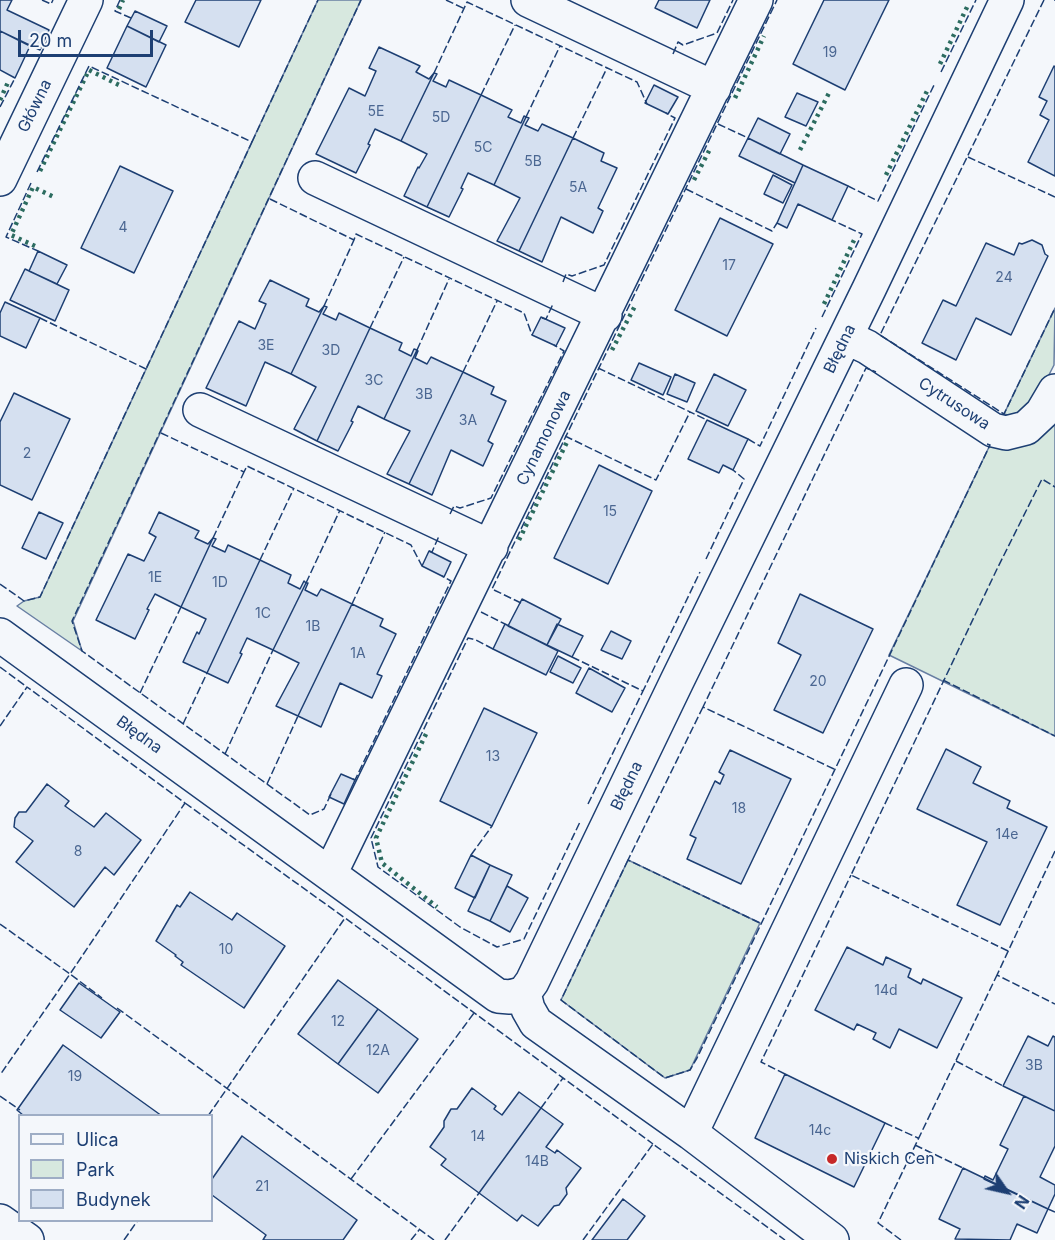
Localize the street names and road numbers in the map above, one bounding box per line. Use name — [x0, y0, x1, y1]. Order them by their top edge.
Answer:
street label: Główna — [14, 76, 56, 136]
street label: Błędna — [820, 321, 860, 377]
street label: Cytrusowa — [915, 374, 993, 434]
street label: Cynamonowa — [513, 387, 575, 489]
street label: Błędna — [112, 712, 166, 758]
street label: Błędna — [607, 758, 647, 814]

